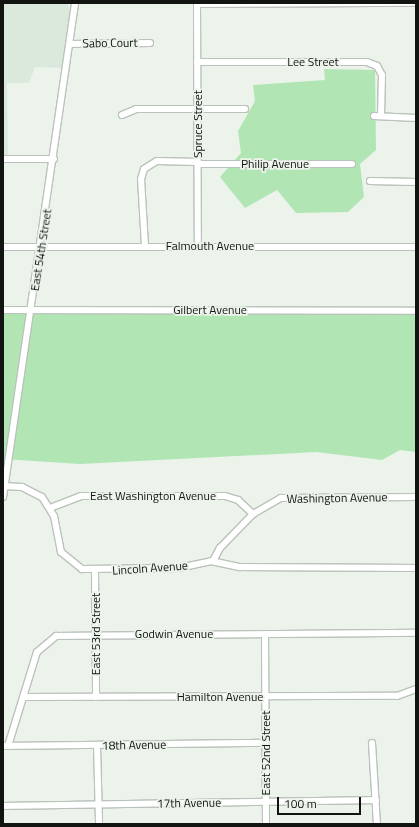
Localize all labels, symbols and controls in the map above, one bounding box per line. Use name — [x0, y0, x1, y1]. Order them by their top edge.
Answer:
street label: Sabo Court — [82, 35, 138, 51]
street label: Lee Street — [287, 55, 339, 69]
street label: Spruce Street — [191, 90, 205, 158]
street label: Philip Avenue — [241, 157, 309, 171]
street label: East 54th Street — [27, 208, 55, 292]
street label: Falmouth Avenue — [166, 239, 254, 253]
street label: Gilbert Avenue — [173, 303, 247, 317]
street label: East Washington Avenue — [90, 489, 216, 503]
street label: Washington Avenue — [286, 490, 388, 506]
street label: Lincoln Avenue — [112, 558, 188, 578]
street label: East 53rd Street — [89, 593, 103, 675]
street label: Godwin Avenue — [135, 627, 213, 641]
street label: Hamilton Avenue — [177, 690, 263, 704]
street label: East 52nd Street — [259, 711, 273, 795]
street label: 18th Avenue — [102, 737, 166, 753]
scale bar — [279, 789, 363, 815]
text: 100 m — [284, 794, 317, 813]
street label: 17th Avenue — [157, 795, 221, 811]

